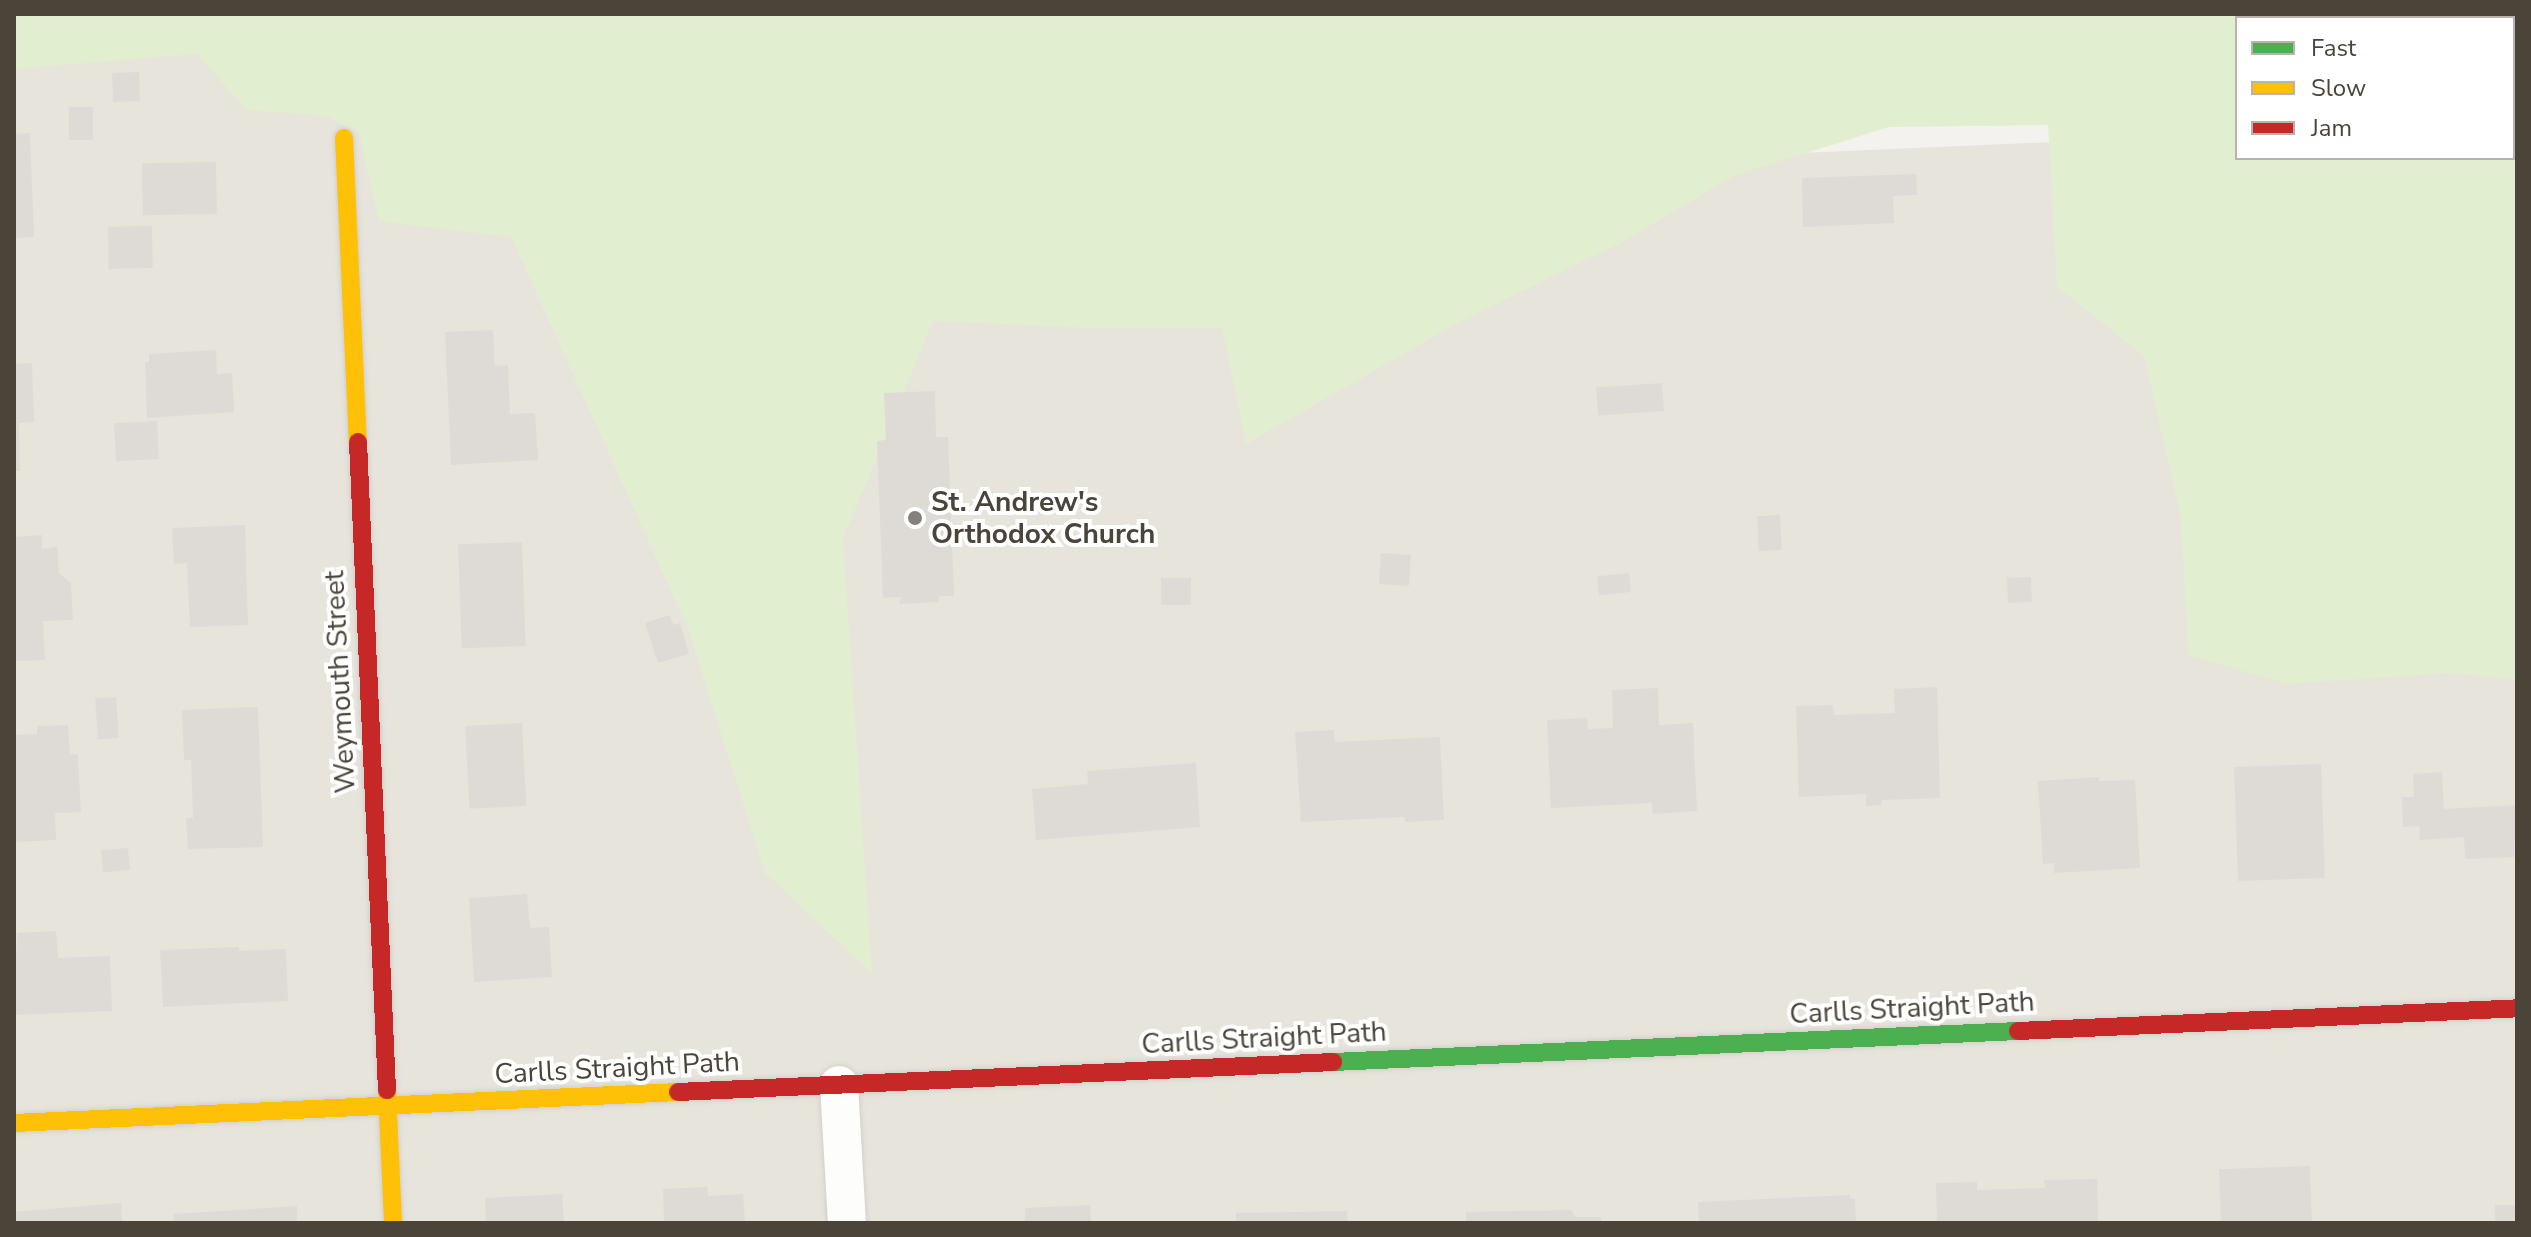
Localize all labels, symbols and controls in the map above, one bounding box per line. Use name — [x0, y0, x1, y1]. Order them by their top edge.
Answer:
legend — [2235, 16, 2515, 160]
text: Fast — [2311, 32, 2356, 64]
text: Slow — [2311, 72, 2366, 104]
text: Jam — [2311, 112, 2352, 144]
place label: St. Andrew's Orthodox Church — [931, 485, 1155, 551]
marker: St. Andrew's Orthodox Church — [906, 509, 924, 527]
street label: Weymouth Street — [317, 570, 363, 794]
street label: Carlls Straight Path — [1789, 985, 2035, 1031]
street label: Carlls Straight Path — [1141, 1015, 1387, 1061]
street label: Carlls Straight Path — [494, 1045, 740, 1091]

